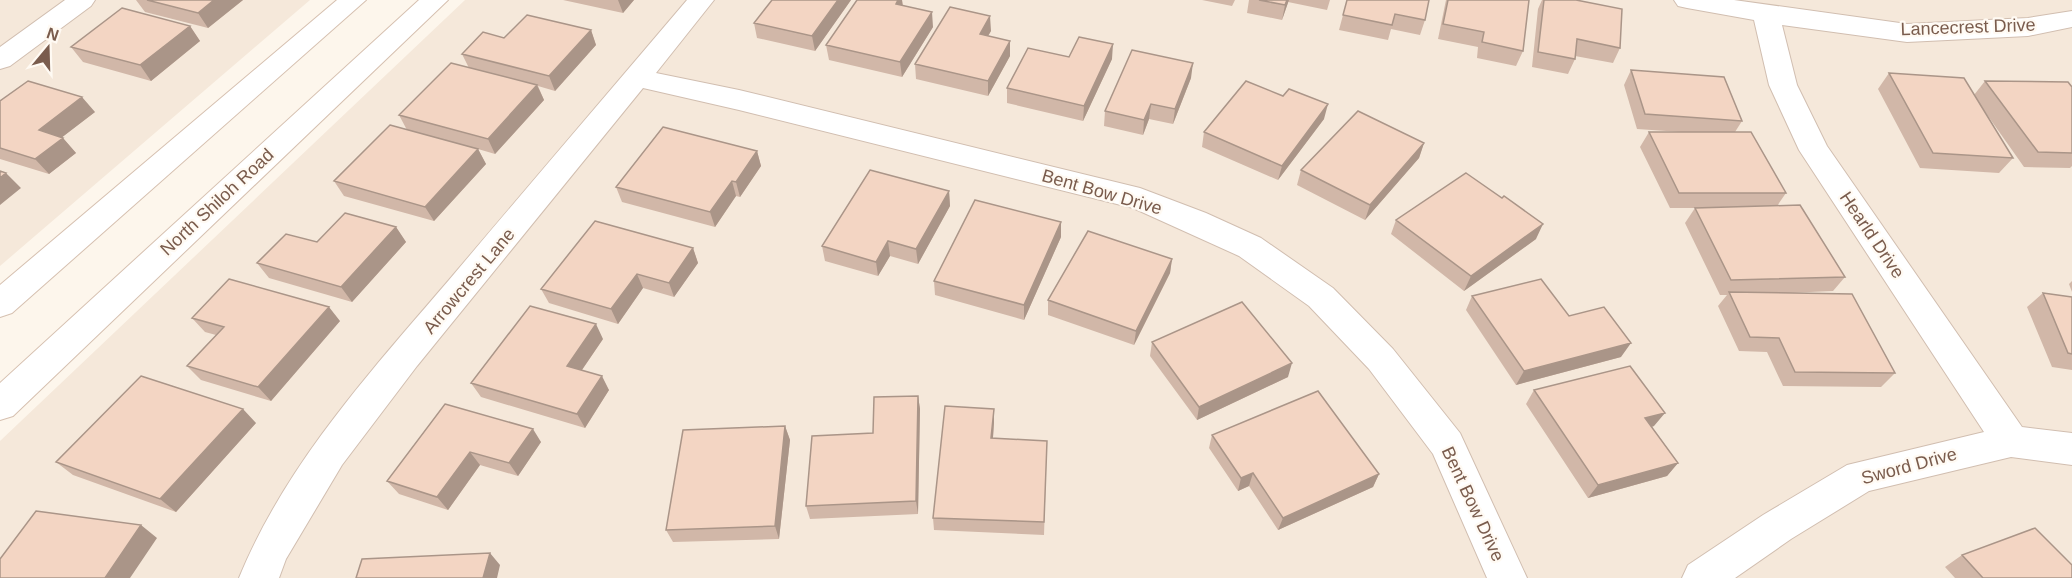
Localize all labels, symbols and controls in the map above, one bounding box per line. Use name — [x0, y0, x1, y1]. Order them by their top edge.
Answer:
street label: Lancecrest Drive — [1900, 15, 2036, 39]
north arrow — [18, 18, 78, 78]
text: N — [44, 24, 61, 44]
street label: North Shiloh Road — [156, 145, 278, 259]
street label: Bent Bow Drive — [1040, 165, 1164, 219]
street label: Hearld Drive — [1836, 188, 1908, 282]
street label: Arrowcrest Lane — [419, 224, 519, 338]
street label: Bent Bow Drive — [1438, 444, 1508, 564]
street label: Sword Drive — [1859, 444, 1959, 488]

